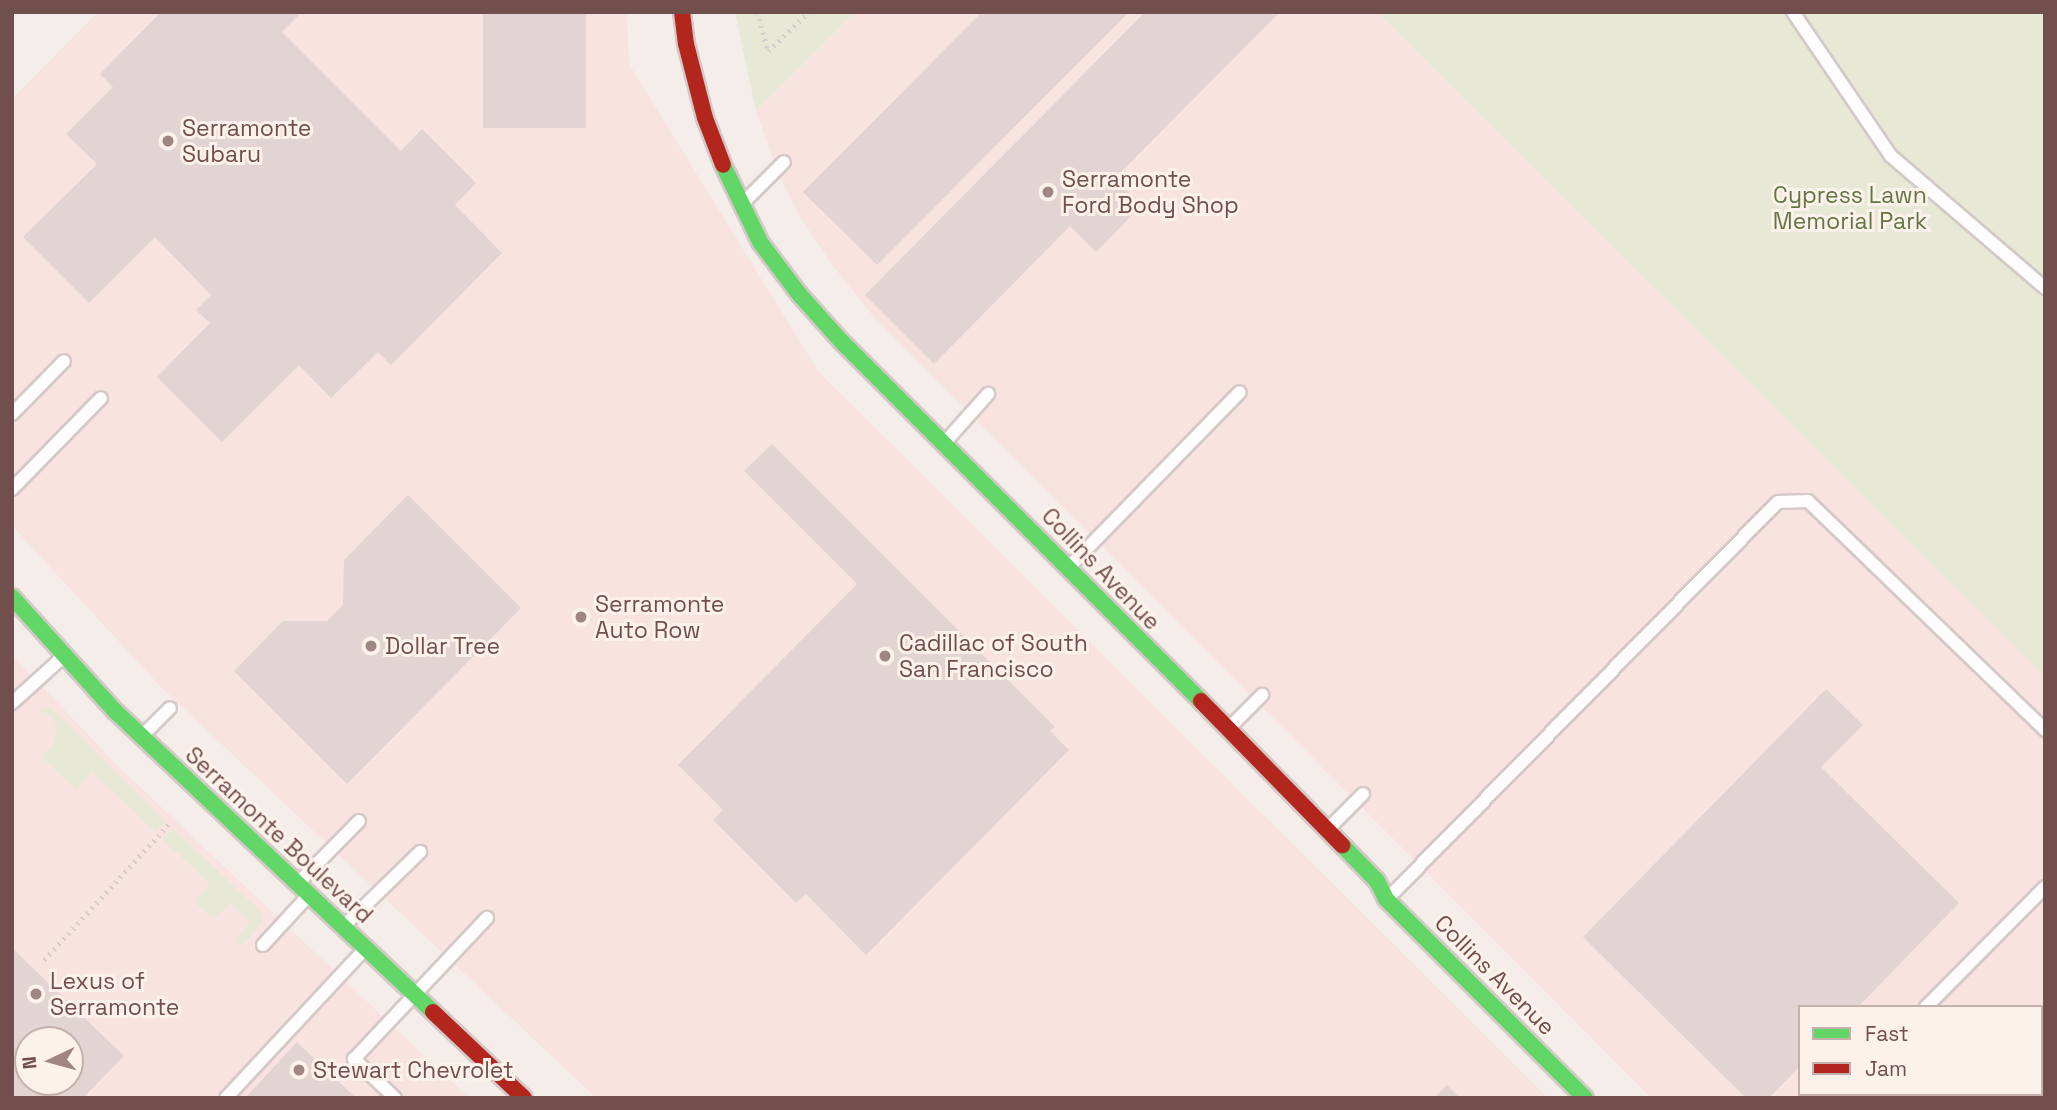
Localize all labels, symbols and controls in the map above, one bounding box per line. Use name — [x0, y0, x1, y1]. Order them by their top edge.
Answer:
place label: Serramonte Subaru — [182, 114, 311, 168]
marker: Serramonte Subaru — [160, 133, 176, 149]
place label: Serramonte Ford Body Shop — [1062, 165, 1239, 219]
park label: Cypress Lawn Memorial Park — [1773, 181, 1927, 235]
marker: Serramonte Ford Body Shop — [1040, 184, 1056, 200]
street label: Collins Avenue — [1036, 502, 1166, 636]
place label: Serramonte Auto Row — [595, 590, 724, 644]
marker: Serramonte Auto Row — [573, 609, 589, 625]
place label: Cadillac of South San Francisco — [899, 629, 1088, 683]
place label: Dollar Tree — [385, 632, 501, 660]
marker: Dollar Tree — [363, 638, 379, 654]
marker: Cadillac of South San Francisco — [877, 648, 893, 664]
street label: Serramonte Boulevard — [180, 741, 378, 929]
street label: Collins Avenue — [1429, 909, 1561, 1041]
place label: Lexus of Serramonte — [50, 967, 179, 1021]
marker: Lexus of Serramonte — [28, 986, 44, 1002]
legend — [1798, 1005, 2043, 1096]
text: Fast — [1865, 1020, 1909, 1047]
north arrow — [14, 1026, 84, 1096]
text: N — [17, 1055, 43, 1070]
text: Jam — [1865, 1055, 1907, 1082]
place label: Stewart Chevrolet — [313, 1056, 514, 1084]
marker: Stewart Chevrolet — [291, 1062, 307, 1078]

